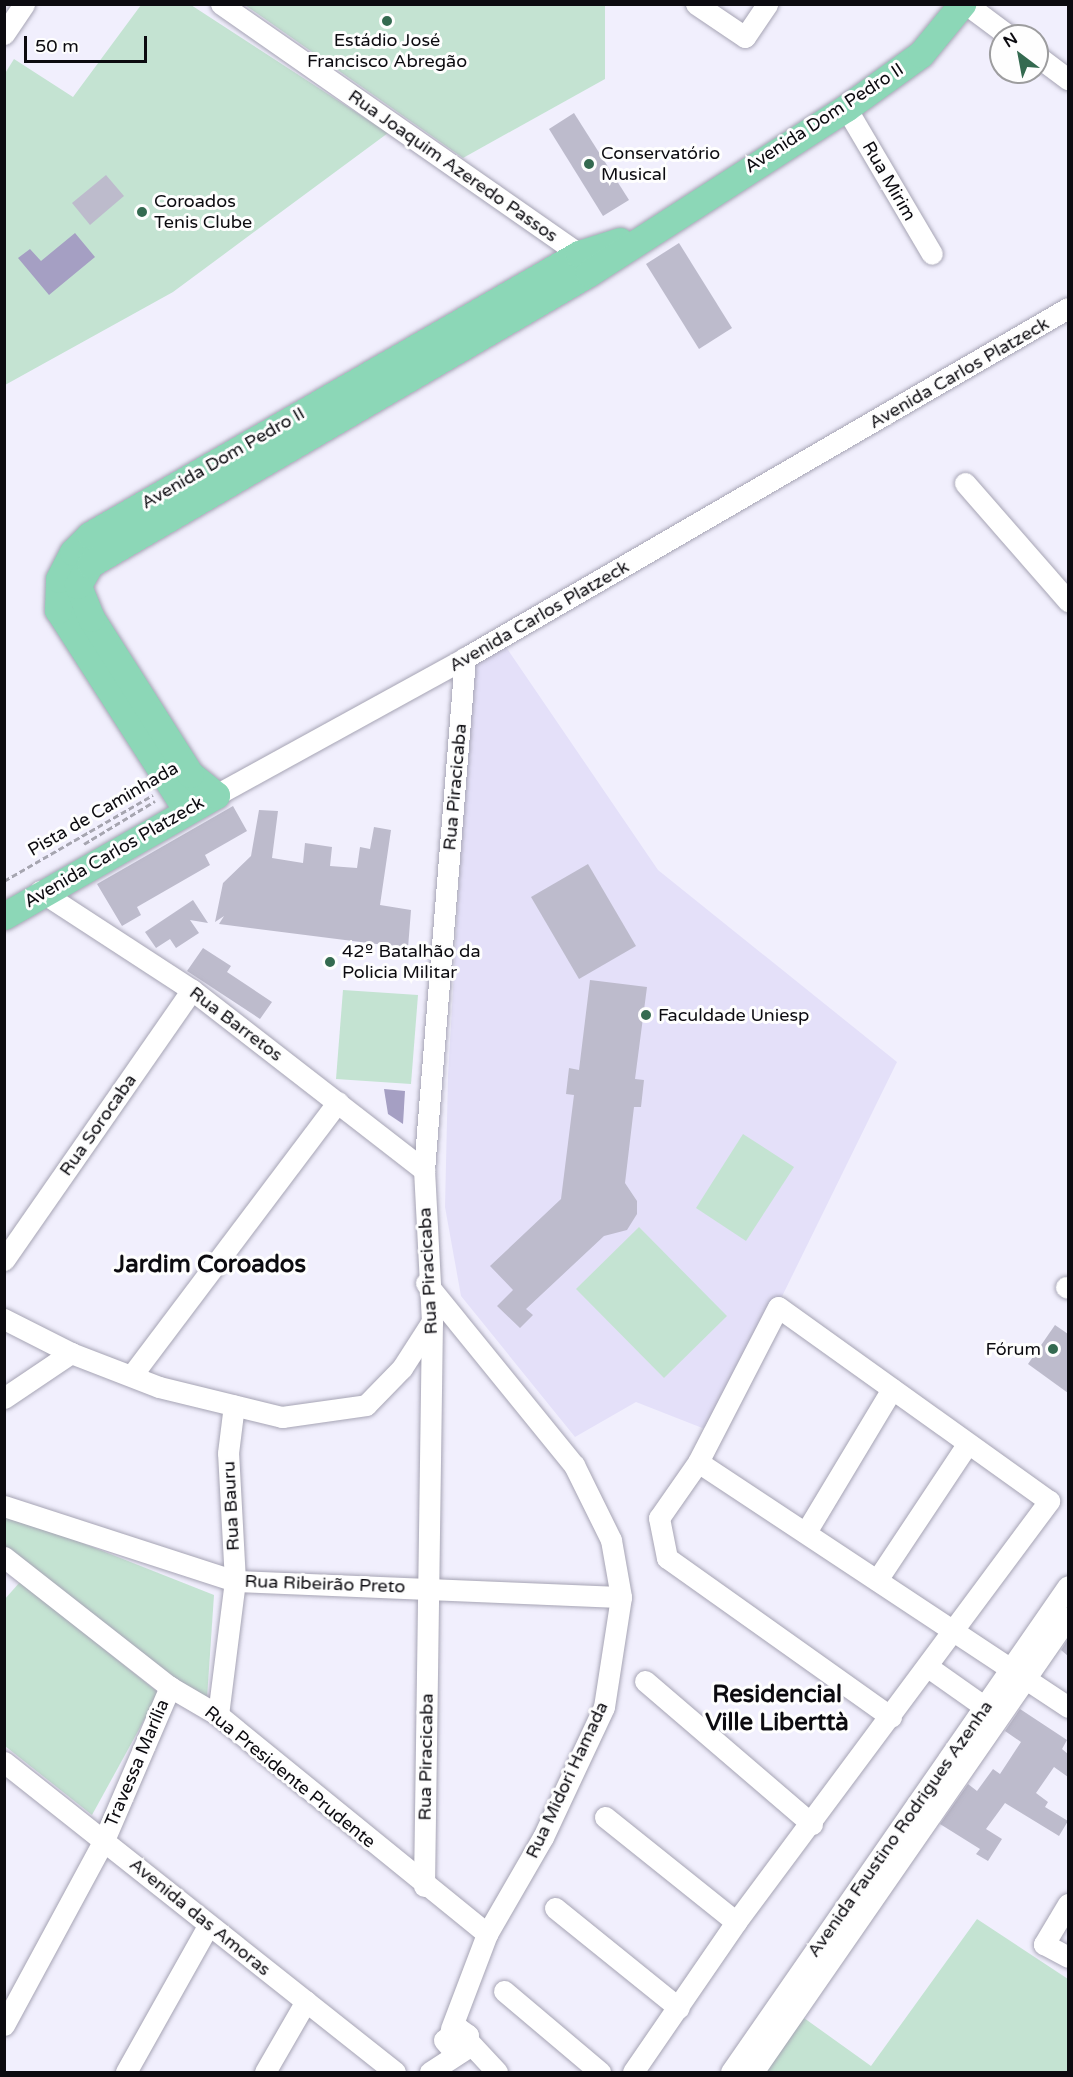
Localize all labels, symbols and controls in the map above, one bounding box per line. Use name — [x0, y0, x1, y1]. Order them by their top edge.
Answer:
marker: Estádio José Francisco Abregão — [380, 14, 394, 28]
scale bar — [27, 24, 150, 62]
north arrow — [989, 24, 1049, 84]
text: N — [1000, 29, 1021, 52]
place label: Estádio José Francisco Abregão — [307, 30, 467, 72]
text: 50 m — [35, 35, 79, 57]
street label: Avenida Dom Pedro II — [740, 59, 908, 177]
street label: Rua Joaquim Azeredo Passos — [344, 85, 562, 247]
street label: Rua Mirim — [858, 137, 920, 225]
place label: Conservatório Musical — [601, 143, 720, 186]
marker: Conservatório Musical — [582, 157, 596, 171]
place label: Coroados Tenis Clube — [154, 191, 252, 234]
marker: Coroados Tenis Clube — [135, 205, 149, 219]
street label: Avenida Carlos Platzeck — [865, 313, 1053, 433]
street label: Avenida Dom Pedro II — [137, 402, 309, 514]
street label: Avenida Carlos Platzeck — [445, 556, 633, 676]
street label: Rua Piracicaba — [439, 723, 471, 851]
street label: Pista de Caminhada — [24, 757, 182, 861]
street label: Avenida Carlos Platzeck — [20, 792, 208, 912]
place label: 42º Batalhão da Policia Militar — [342, 941, 481, 984]
marker: 42º Batalhão da Policia Militar — [323, 955, 337, 969]
street label: Rua Barretos — [185, 982, 287, 1066]
place label: Faculdade Uniesp — [658, 1004, 809, 1026]
marker: Faculdade Uniesp — [639, 1008, 653, 1022]
street label: Rua Sorocaba — [55, 1070, 141, 1180]
street label: Rua Piracicaba — [414, 1207, 442, 1335]
district label: Jardim Coroados — [114, 1251, 306, 1279]
place label: Fórum — [985, 1338, 1041, 1360]
marker: Fórum — [1046, 1342, 1060, 1356]
street label: Rua Bauru — [218, 1461, 244, 1551]
street label: Rua Ribeirão Preto — [244, 1570, 406, 1598]
district label: Residencial Ville Liberttà — [705, 1681, 849, 1737]
street label: Rua Piracicaba — [414, 1693, 438, 1821]
street label: Travessa Marília — [100, 1696, 174, 1830]
street label: Avenida Faustino Rodrigues Azenha — [803, 1697, 997, 1961]
street label: Rua Midori Hamada — [521, 1698, 613, 1862]
street label: Rua Presidente Prudente — [200, 1701, 380, 1853]
street label: Avenida das Amoras — [125, 1853, 275, 1981]

